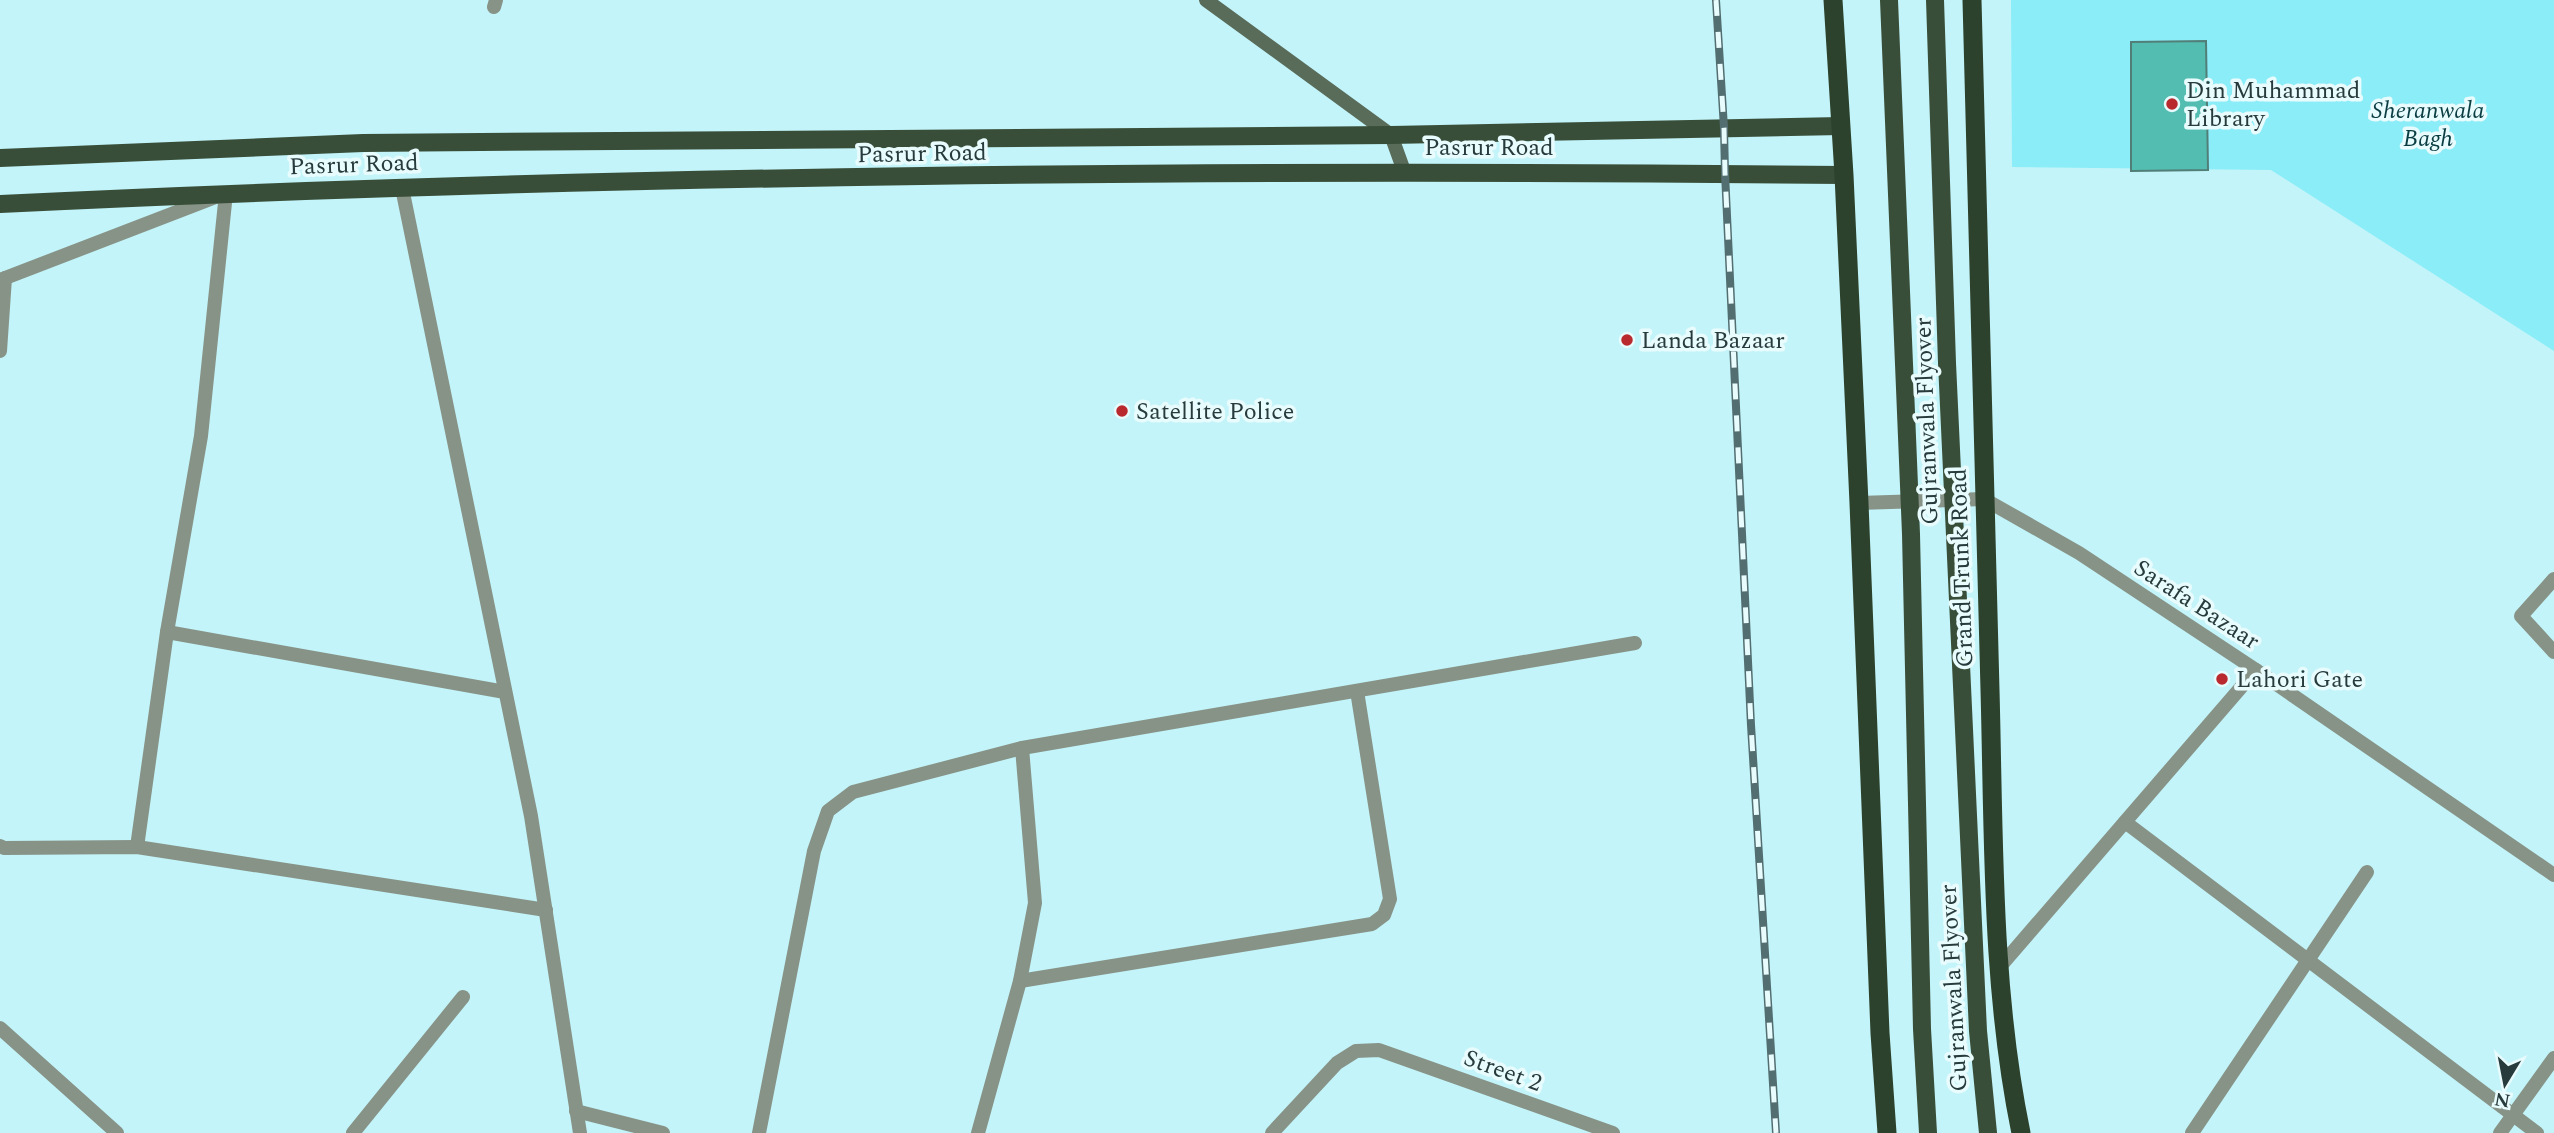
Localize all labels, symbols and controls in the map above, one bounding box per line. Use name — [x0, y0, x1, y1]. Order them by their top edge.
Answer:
place label: Din Muhammad Library — [2186, 73, 2360, 137]
park label: Sheranwala Bagh — [2372, 93, 2484, 157]
marker: Din Muhammad Library — [2164, 96, 2180, 112]
street label: Pasrur Road — [1424, 130, 1554, 166]
street label: Pasrur Road — [857, 135, 987, 173]
street label: Pasrur Road — [289, 145, 419, 185]
street label: Gujranwala Flyover — [1905, 317, 1949, 525]
place label: Landa Bazaar — [1641, 323, 1785, 359]
marker: Landa Bazaar — [1619, 332, 1635, 348]
place label: Satellite Police — [1136, 394, 1294, 430]
marker: Satellite Police — [1114, 403, 1130, 419]
street label: Grand Trunk Road — [1941, 468, 1983, 668]
street label: Sarafa Bazaar — [2126, 551, 2267, 659]
place label: Lahori Gate — [2236, 662, 2363, 698]
marker: Lahori Gate — [2214, 671, 2230, 687]
street label: Gujranwala Flyover — [1931, 883, 1977, 1093]
street label: Street 2 — [1458, 1040, 1547, 1102]
north arrow — [2470, 1049, 2540, 1119]
text: N — [2492, 1084, 2512, 1115]

